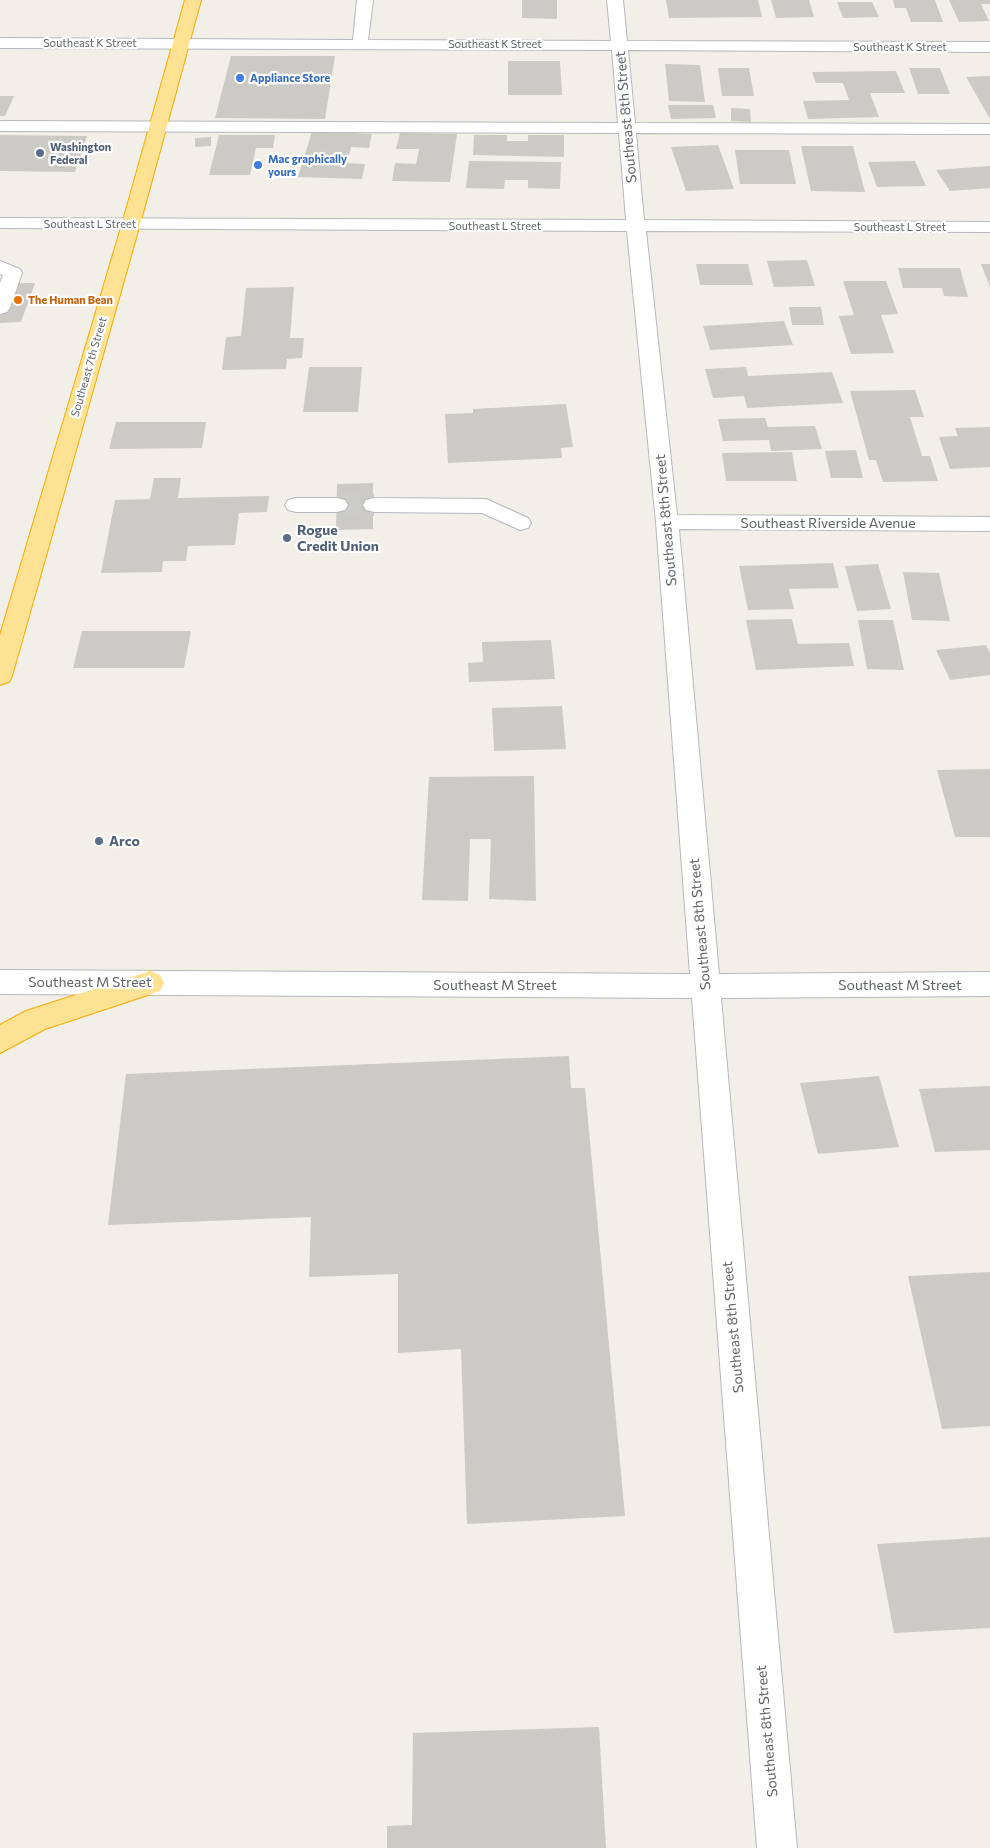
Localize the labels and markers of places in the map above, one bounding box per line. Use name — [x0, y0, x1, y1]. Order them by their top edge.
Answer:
place label: Appliance Store — [250, 71, 330, 85]
marker: Appliance Store — [234, 72, 246, 84]
place label: Washington Federal — [50, 140, 111, 166]
marker: Washington Federal — [34, 147, 46, 159]
place label: Mac graphically yours — [268, 152, 347, 178]
marker: Mac graphically yours — [252, 159, 264, 171]
place label: The Human Bean — [28, 293, 113, 307]
marker: The Human Bean — [12, 294, 24, 306]
place label: Rogue Credit Union — [297, 522, 379, 554]
marker: Rogue Credit Union — [281, 532, 293, 544]
place label: Arco — [109, 833, 140, 849]
marker: Arco — [93, 835, 105, 847]

